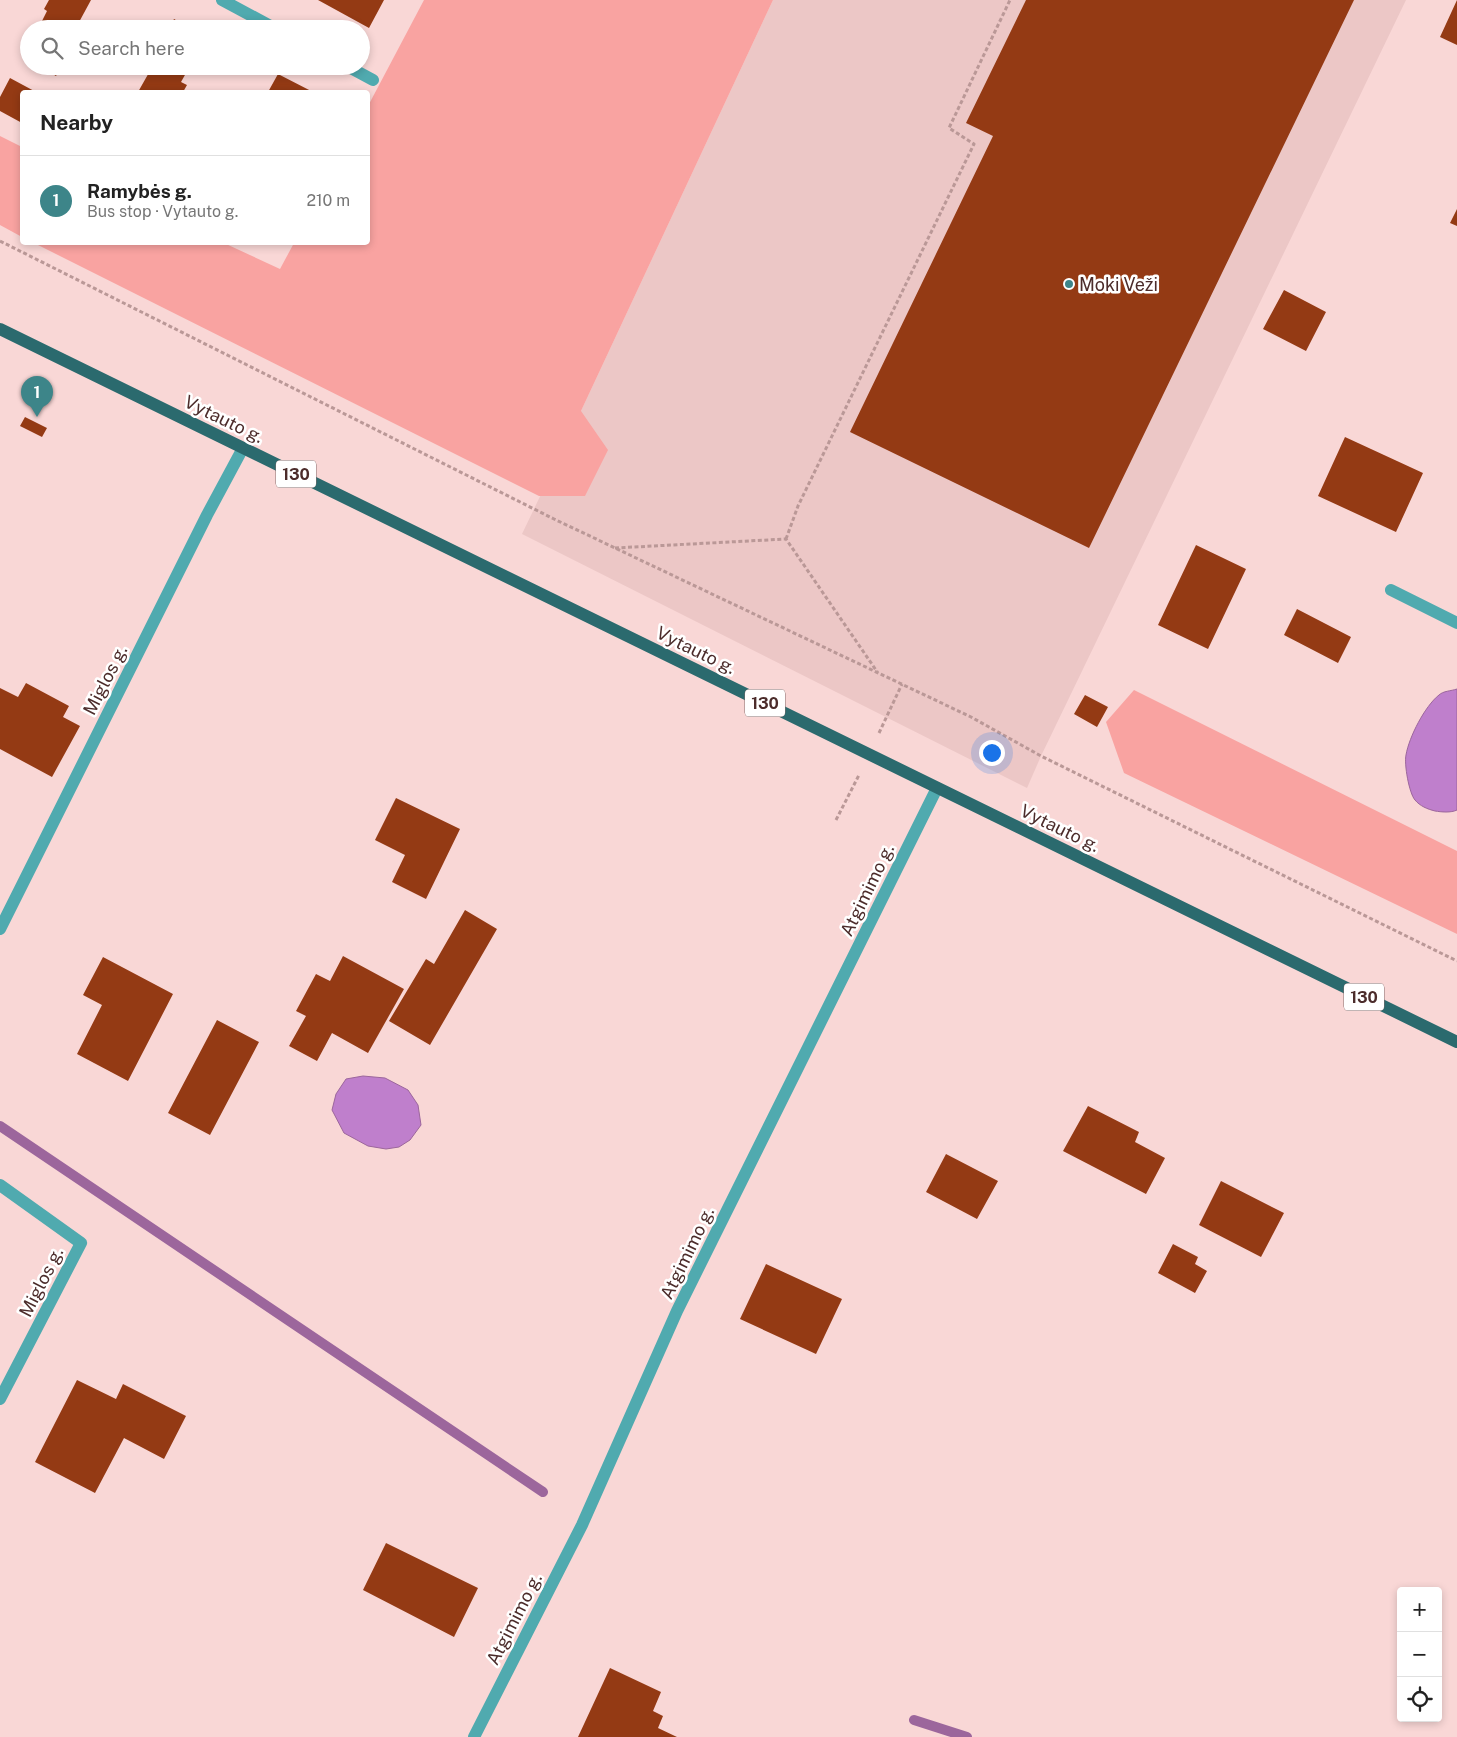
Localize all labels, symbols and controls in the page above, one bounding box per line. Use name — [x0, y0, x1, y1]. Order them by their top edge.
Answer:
search box — [20, 20, 370, 75]
icon: search — [38, 34, 66, 62]
text: Search here — [78, 37, 185, 59]
text: Nearby — [40, 110, 113, 135]
text: Ramybės g. — [87, 180, 192, 202]
text: 1 — [53, 191, 59, 210]
text: 210 m — [306, 191, 350, 210]
text: Bus stop · Vytauto g. — [87, 202, 238, 221]
place label: Moki Veži — [1079, 274, 1158, 295]
marker: Moki Veži — [1063, 278, 1075, 290]
pin: 1 — [21, 376, 53, 417]
street label: Vytauto g. — [181, 391, 267, 447]
road number: 130 — [276, 460, 316, 488]
street label: Vytauto g. — [653, 622, 739, 678]
street label: Miglos g. — [79, 642, 131, 718]
road number: 130 — [745, 690, 785, 716]
your location — [979, 740, 1005, 766]
street label: Vytauto g. — [1017, 800, 1103, 856]
street label: Atgimimo g. — [836, 840, 898, 940]
road number: 130 — [1344, 984, 1384, 1010]
street label: Atgimimo g. — [656, 1203, 718, 1303]
street label: Miglos g. — [15, 1244, 67, 1320]
street label: Atgimimo g. — [482, 1570, 546, 1668]
map controls — [1397, 1587, 1442, 1722]
button: + — [1397, 1587, 1442, 1632]
button: − — [1397, 1632, 1442, 1677]
button: locate — [1397, 1677, 1442, 1722]

